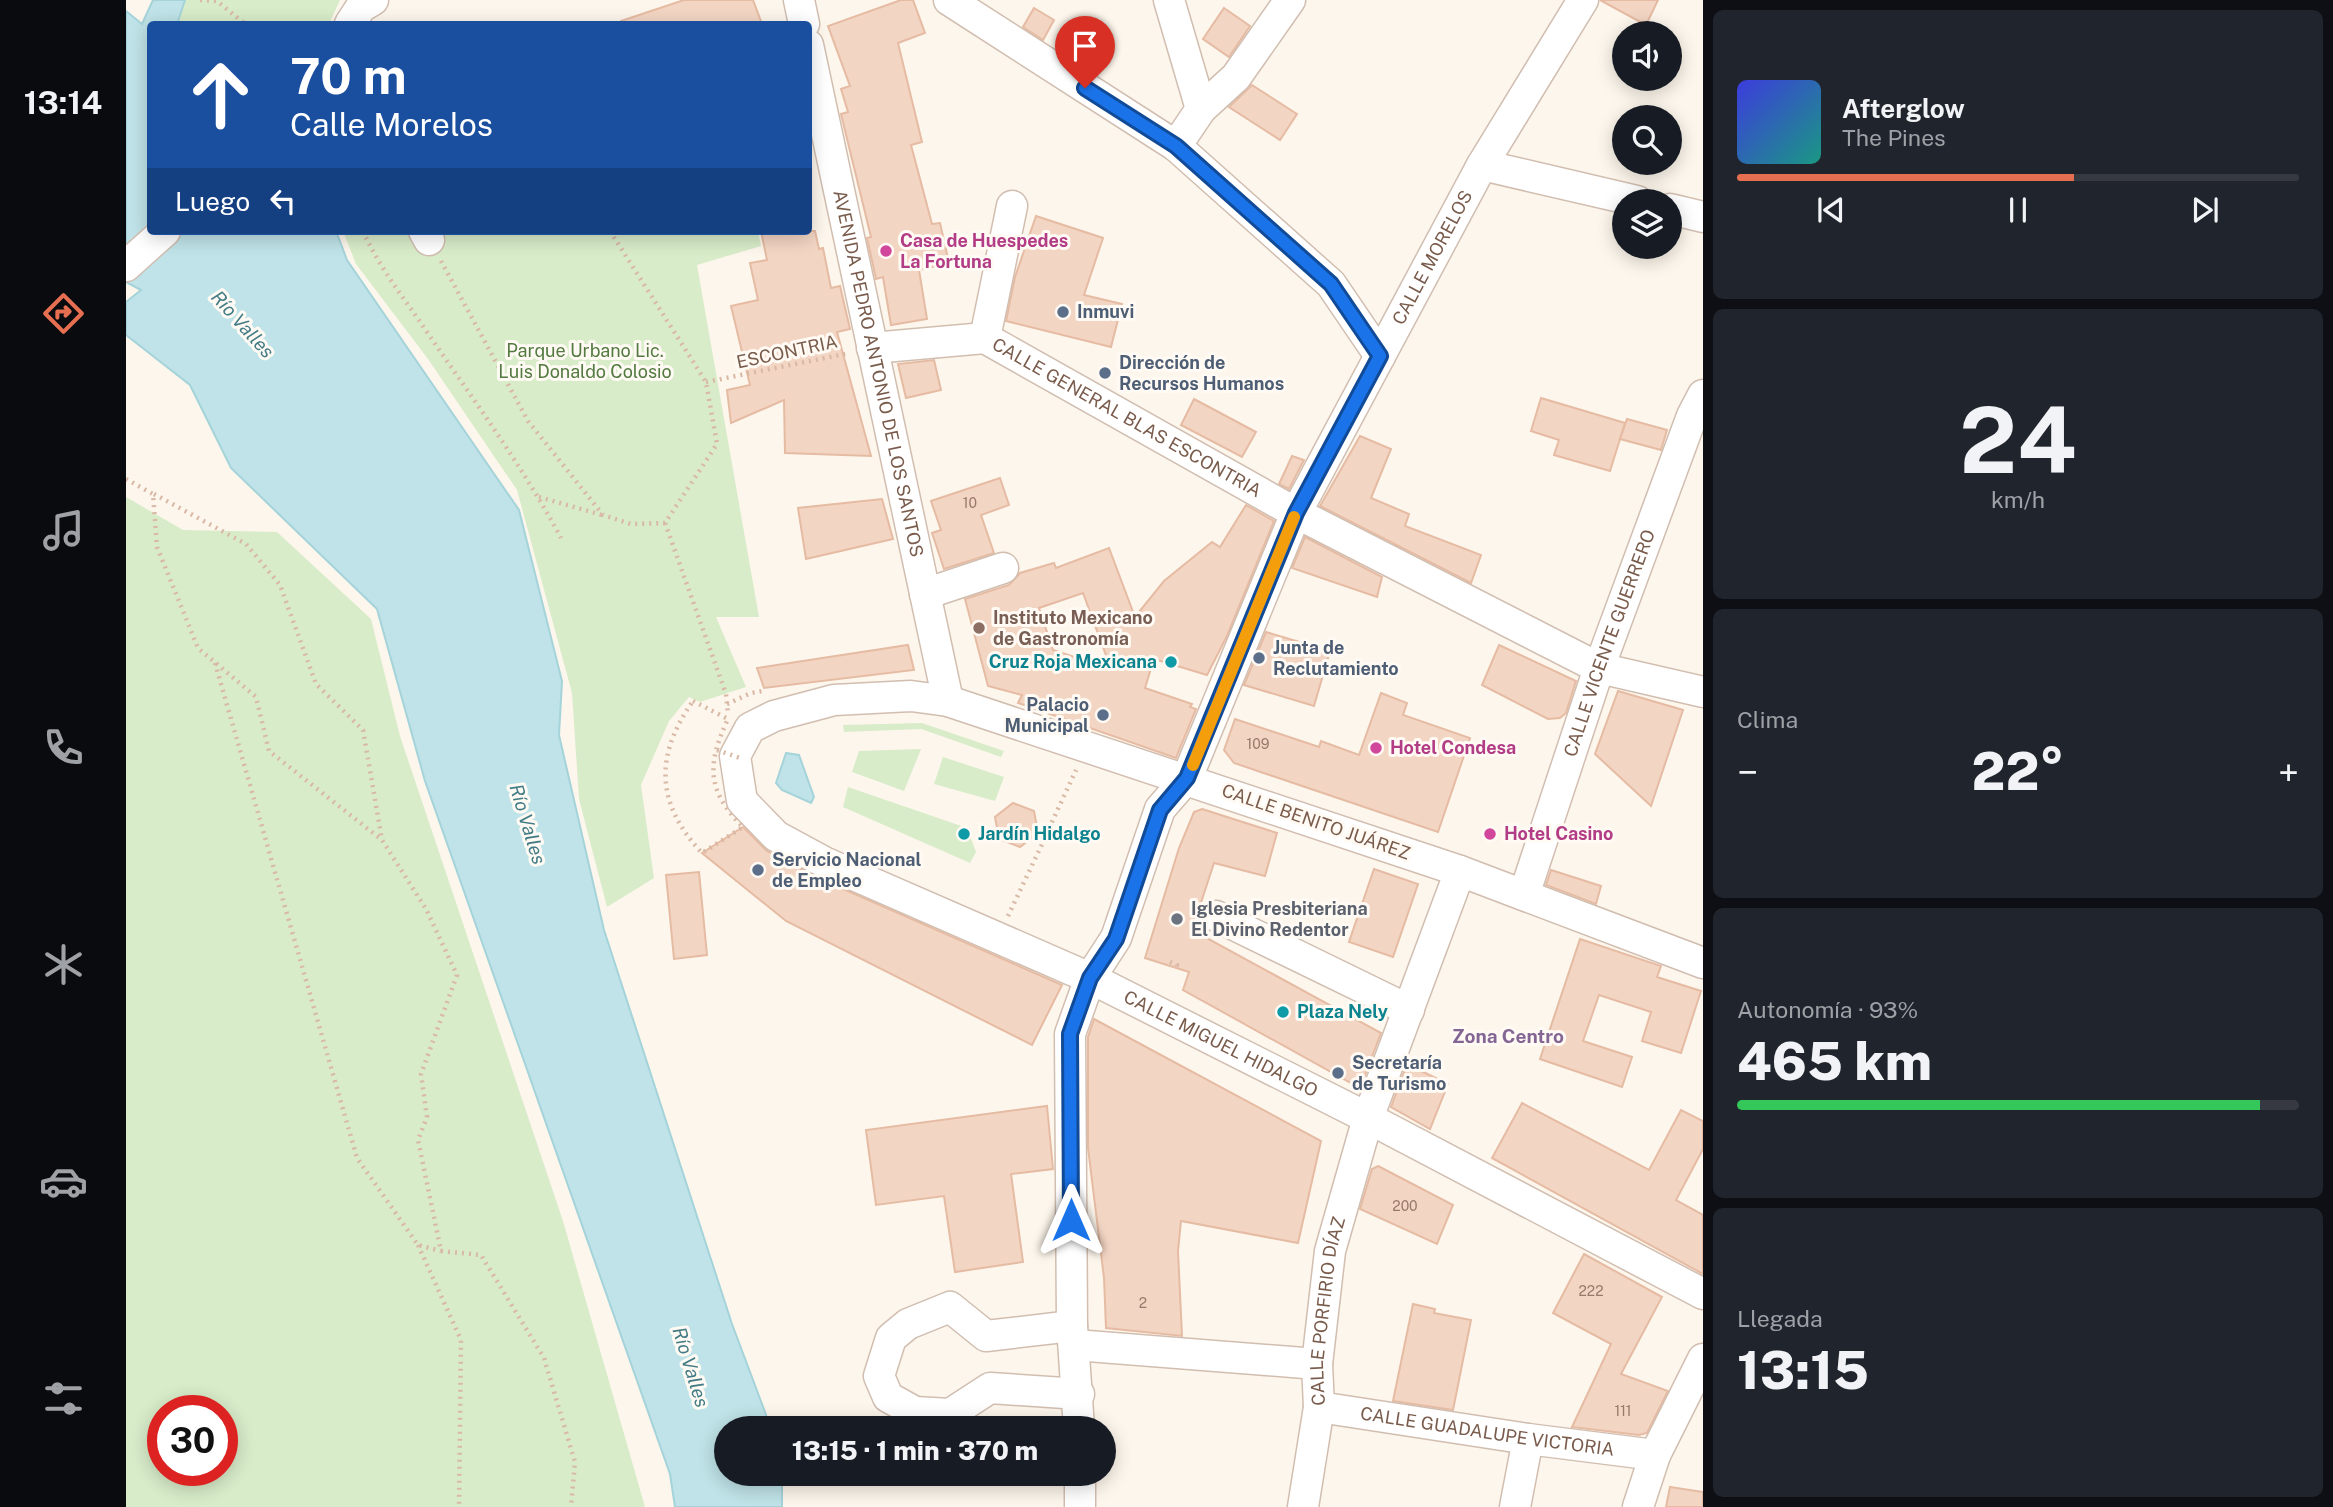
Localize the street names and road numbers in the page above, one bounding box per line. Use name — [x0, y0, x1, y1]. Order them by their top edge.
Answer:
street label: CALLE MORELOS — [1388, 187, 1477, 328]
street label: AVENIDA PEDRO ANTONIO DE LOS SANTOS — [829, 188, 928, 559]
street label: ESCONTRIA — [734, 330, 840, 372]
street label: CALLE GENERAL BLAS ESCONTRIA — [989, 333, 1265, 501]
street label: CALLE VICENTE GUERRERO — [1559, 527, 1659, 759]
street label: CALLE BENITO JUÁREZ — [1219, 778, 1414, 864]
street label: CALLE MIGUEL HIDALGO — [1121, 986, 1321, 1101]
street label: CALLE PORFIRIO DÍAZ — [1306, 1214, 1349, 1406]
street label: CALLE GUADALUPE VICTORIA — [1359, 1402, 1616, 1460]

